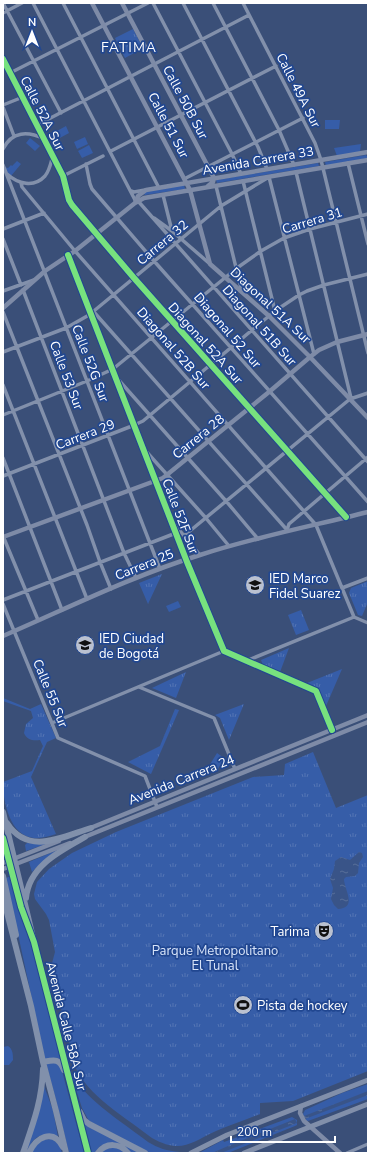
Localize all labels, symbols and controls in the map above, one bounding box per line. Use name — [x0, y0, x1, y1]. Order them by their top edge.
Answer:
north arrow — [12, 12, 52, 52]
text: N — [28, 15, 36, 30]
district label: FATIMA — [101, 38, 157, 57]
street label: Calle 49A Sur — [272, 50, 325, 131]
street label: Calle 50B Sur — [158, 62, 212, 143]
street label: Calle 52A Sur — [16, 73, 69, 154]
street label: Calle 51 Sur — [143, 89, 193, 162]
street label: Avenida Carrera 33 — [201, 142, 315, 180]
street label: Carrera 31 — [280, 203, 345, 239]
street label: Carrera 32 — [133, 216, 192, 270]
street label: Diagonal 51A Sur — [226, 264, 315, 348]
street label: Diagonal 51B Sur — [218, 281, 301, 370]
street label: Diagonal 52 Sur — [189, 289, 265, 373]
street label: Diagonal 52A Sur — [164, 299, 247, 389]
street label: Diagonal 52B Sur — [132, 304, 214, 394]
street label: Calle 52G Sur — [67, 322, 113, 405]
street label: Calle 53 Sur — [45, 338, 88, 413]
street label: Carrera 28 — [169, 410, 229, 463]
street label: Carrera 29 — [53, 415, 118, 454]
street label: Calle 52F Sur — [157, 476, 203, 557]
street label: Carrera 25 — [112, 545, 177, 585]
place label: IED Marco Fidel Suarez — [269, 570, 340, 603]
school or university icon: IED Marco Fidel Suarez — [244, 574, 266, 596]
place label: IED Ciudad de Bogotá — [99, 630, 164, 663]
school or university icon: IED Ciudad de Bogotá — [74, 634, 96, 656]
street label: Calle 55 Sur — [28, 657, 72, 731]
street label: Avenida Carrera 24 — [126, 750, 237, 809]
theatre icon: Tarima — [313, 920, 335, 942]
place label: Tarima — [271, 923, 310, 941]
park label: Parque Metropolitano El Tunal — [152, 942, 278, 975]
street label: Avenida Calle 58A Sur — [41, 960, 91, 1093]
sports icon: Pista de hockey — [232, 994, 254, 1016]
place label: Pista de hockey — [257, 997, 348, 1015]
scale bar — [231, 1118, 335, 1144]
text: 200 m — [237, 1124, 272, 1140]

